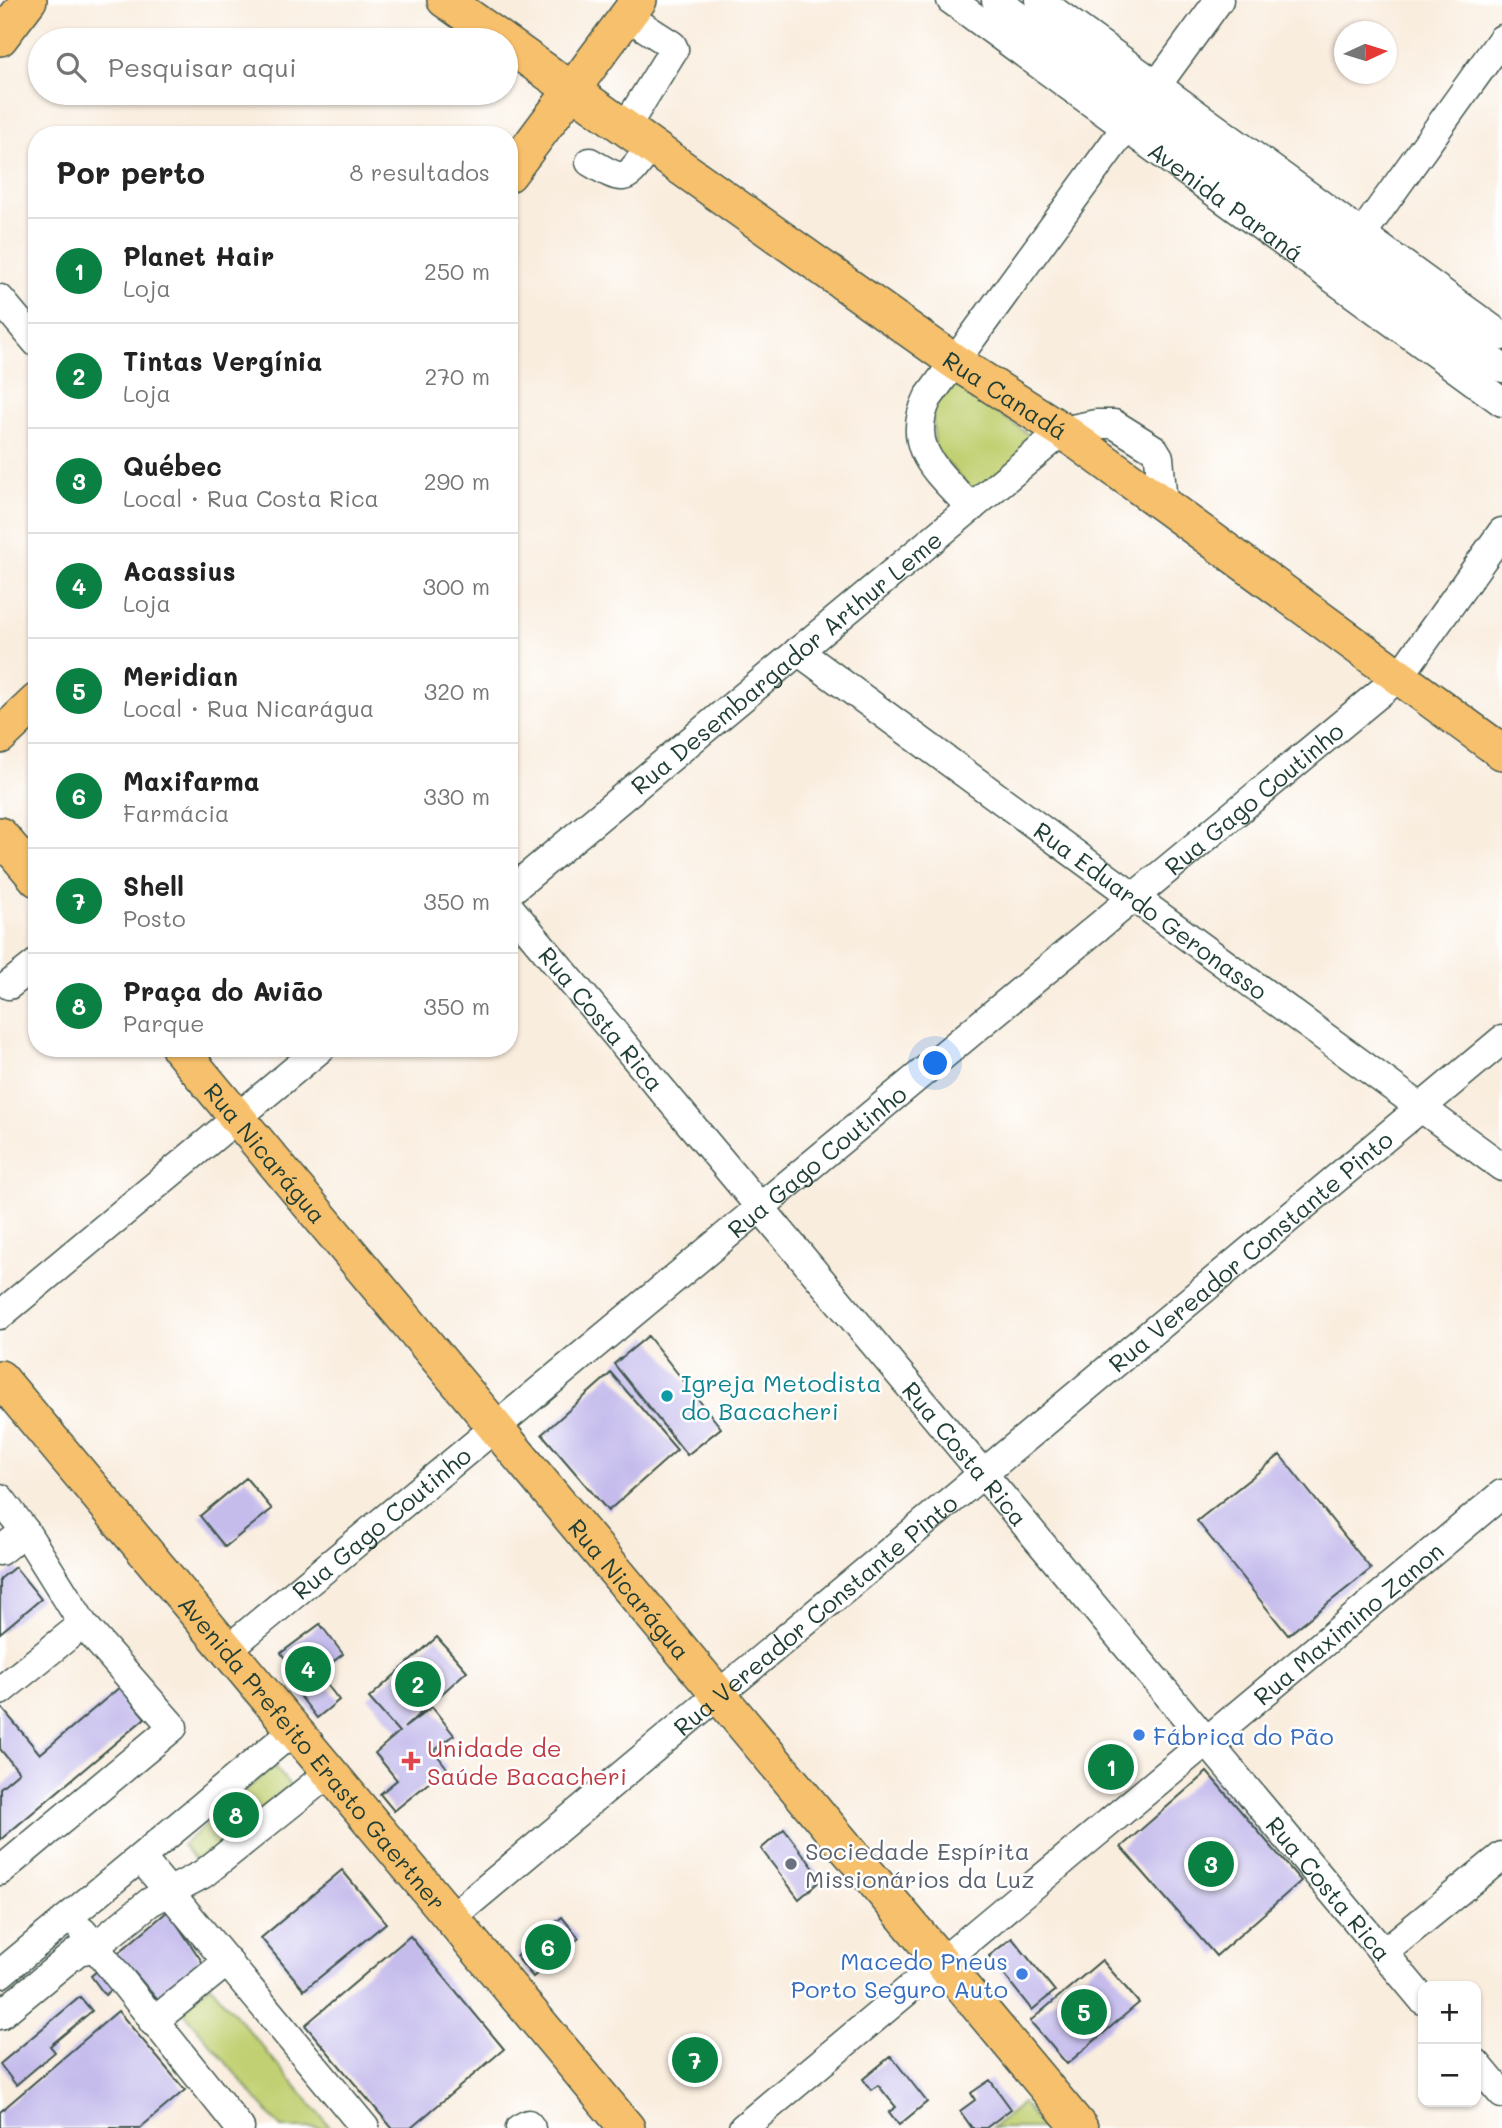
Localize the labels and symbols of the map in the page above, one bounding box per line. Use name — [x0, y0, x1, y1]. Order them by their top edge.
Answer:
north arrow — [1334, 21, 1397, 84]
street label: Avenida Paraná — [1143, 134, 1310, 268]
street label: Rua Canadá — [937, 343, 1074, 446]
street label: Rua Desembargador Arthur Leme — [624, 523, 948, 800]
street label: Rua Gago Coutinho — [1158, 715, 1349, 881]
street label: Rua Eduardo Geronasso — [1028, 814, 1274, 1006]
street label: Rua Costa Rica — [533, 940, 671, 1097]
your location — [918, 1046, 952, 1080]
street label: Rua Nicarágua — [198, 1076, 334, 1229]
street label: Rua Gago Coutinho — [721, 1077, 912, 1244]
street label: Rua Vereador Constante Pinto — [1101, 1123, 1398, 1378]
place label: Igreja Metodista do Bacacheri — [681, 1367, 882, 1426]
street label: Rua Costa Rica — [896, 1374, 1035, 1532]
marker: Igreja Metodista do Bacacheri — [659, 1388, 675, 1404]
street label: Rua Gago Coutinho — [285, 1439, 477, 1605]
street label: Rua Vereador Constante Pinto — [666, 1487, 963, 1742]
street label: Rua Nicarágua — [562, 1512, 698, 1665]
street label: Rua Maximino Zanon — [1246, 1534, 1449, 1711]
street label: Avenida Prefeito Erasto Gaertner — [172, 1589, 454, 1916]
pin: 4 — [285, 1643, 331, 1695]
pin: 2 — [395, 1658, 441, 1710]
place label: Fábrica do Pão — [1153, 1720, 1334, 1751]
marker: Fábrica do Pão — [1131, 1727, 1147, 1743]
place label: Unidade de Saúde Bacacheri — [427, 1732, 627, 1791]
pin: 1 — [1088, 1741, 1134, 1793]
marker: Unidade de Saúde Bacacheri — [401, 1751, 421, 1771]
pin: 8 — [213, 1789, 259, 1841]
street label: Rua Costa Rica — [1260, 1809, 1399, 1967]
place label: Sociedade Espírita Missionários da Luz — [805, 1835, 1035, 1894]
pin: 3 — [1188, 1838, 1234, 1890]
marker: Sociedade Espírita Missionários da Luz — [783, 1856, 799, 1872]
pin: 6 — [525, 1921, 571, 1973]
place label: Macedo Pneus Porto Seguro Auto — [791, 1945, 1008, 2004]
marker: Macedo Pneus Porto Seguro Auto — [1014, 1966, 1030, 1982]
pin: 5 — [1061, 1986, 1107, 2038]
pin: 7 — [672, 2034, 718, 2086]

